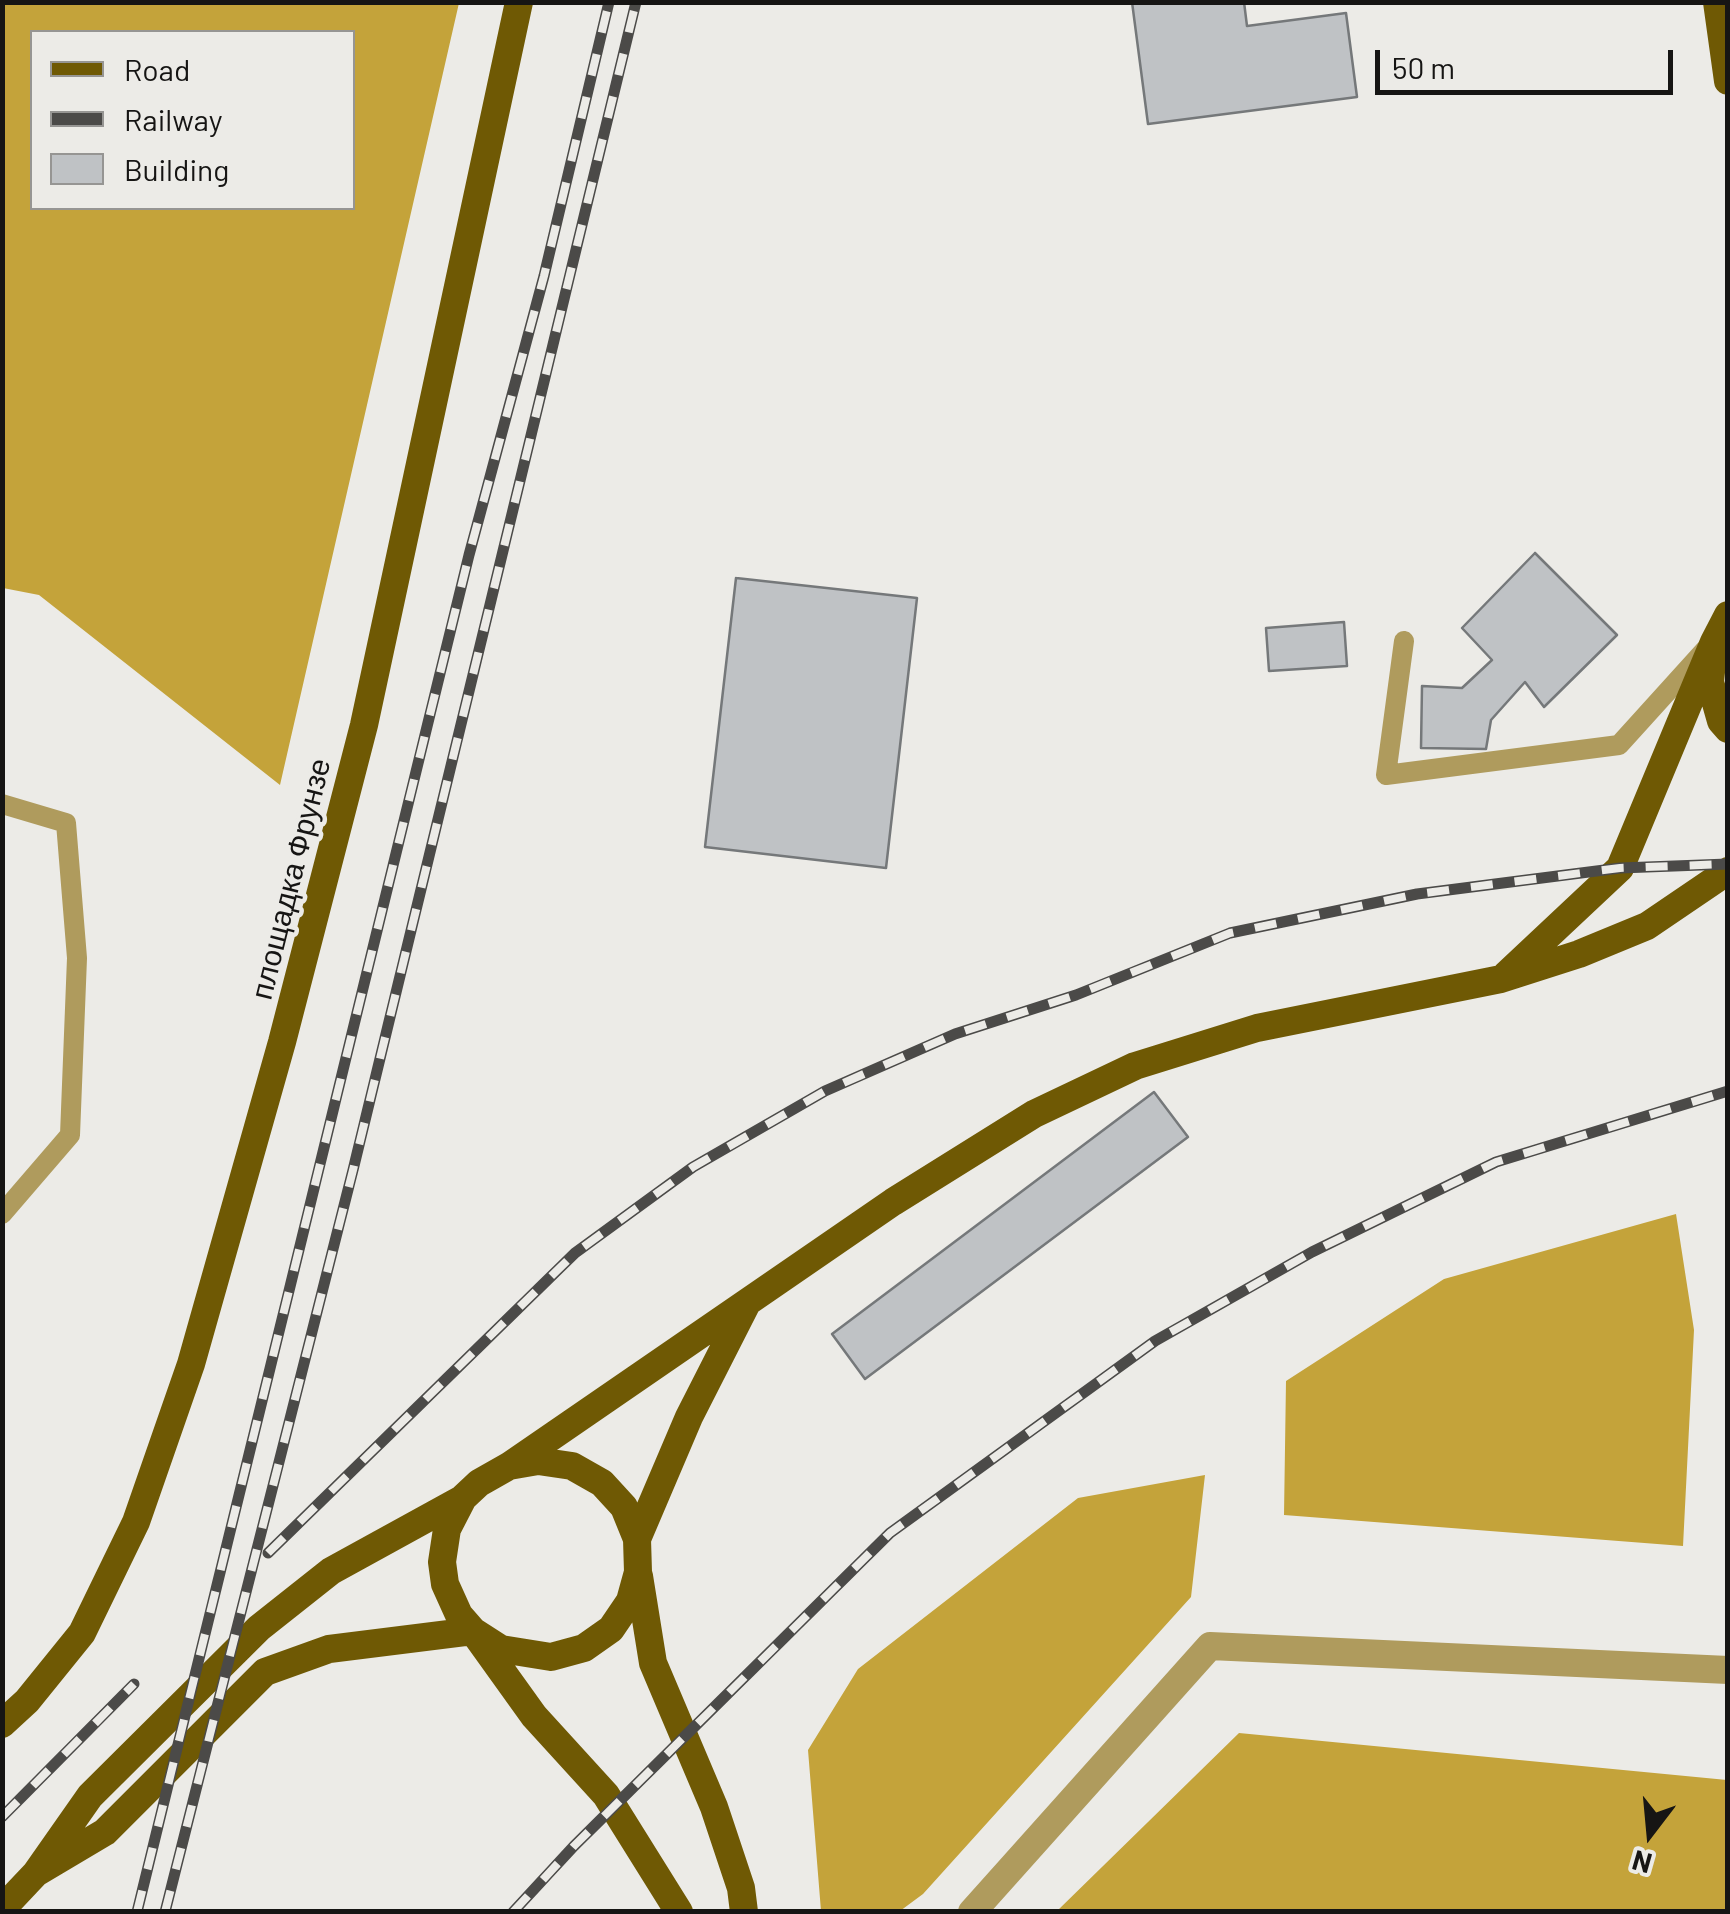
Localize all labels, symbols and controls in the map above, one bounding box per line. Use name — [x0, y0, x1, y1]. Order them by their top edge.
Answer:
legend — [30, 30, 355, 210]
scale bar — [1380, 30, 1678, 92]
text: 50 m — [1392, 49, 1455, 85]
text: Road — [124, 51, 190, 87]
text: Railway — [124, 101, 223, 137]
text: Building — [124, 151, 229, 187]
street label: площадка Фрунзе — [244, 755, 338, 1003]
north arrow — [1600, 1784, 1700, 1884]
text: N — [1628, 1844, 1655, 1882]

